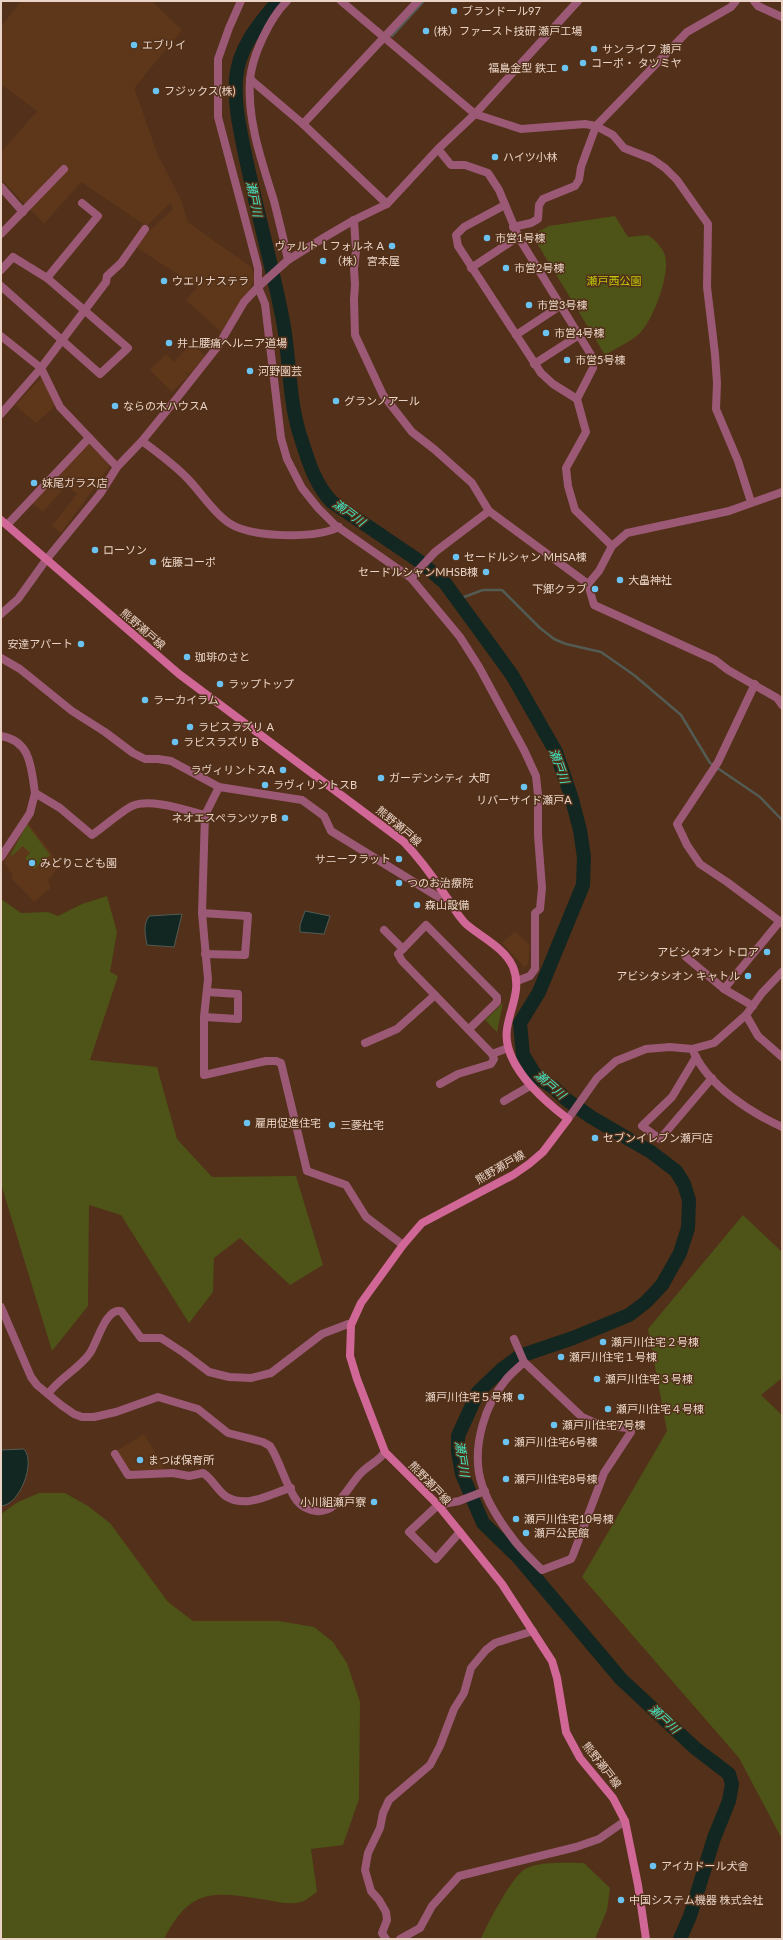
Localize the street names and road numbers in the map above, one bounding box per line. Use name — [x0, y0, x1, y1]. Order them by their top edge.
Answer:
street label: 熊野瀬戸線 — [118, 606, 168, 652]
street label: 熊野瀬戸線 — [374, 803, 425, 848]
street label: 熊野瀬戸線 — [473, 1147, 527, 1186]
street label: 熊野瀬戸線 — [407, 1458, 454, 1507]
street label: 熊野瀬戸線 — [580, 1739, 624, 1790]

